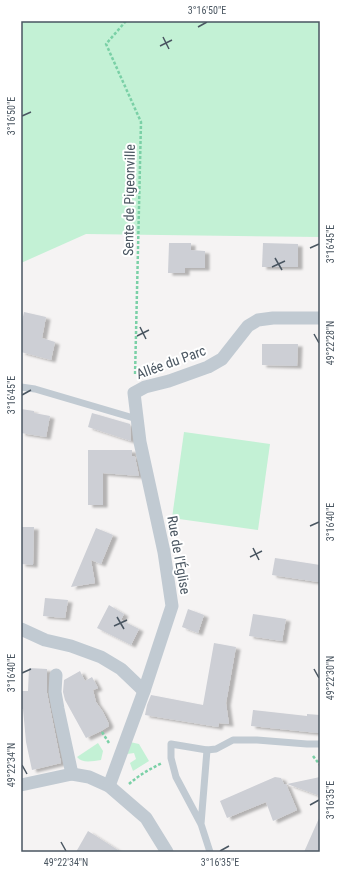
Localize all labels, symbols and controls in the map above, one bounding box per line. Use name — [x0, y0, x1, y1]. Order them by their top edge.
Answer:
text: 3°16'50"E — [188, 5, 226, 16]
text: 3°16'50"E — [6, 97, 17, 135]
street label: Sente de Pigeonville — [120, 144, 138, 256]
text: 3°16'45"E — [325, 225, 336, 263]
text: 49°22'28"N — [325, 321, 336, 365]
street label: Allée du Parc — [134, 342, 208, 382]
text: 3°16'45"E — [6, 376, 17, 414]
text: 3°16'40"E — [325, 503, 336, 541]
street label: Rue de l'Église — [164, 514, 195, 596]
text: 3°16'40"E — [6, 654, 17, 692]
text: 49°22'30"N — [325, 656, 336, 700]
text: 49°22'34"N — [6, 743, 17, 787]
text: 3°16'35"E — [325, 781, 336, 819]
text: 49°22'34"N — [44, 857, 88, 868]
text: 3°16'35"E — [201, 857, 239, 868]

